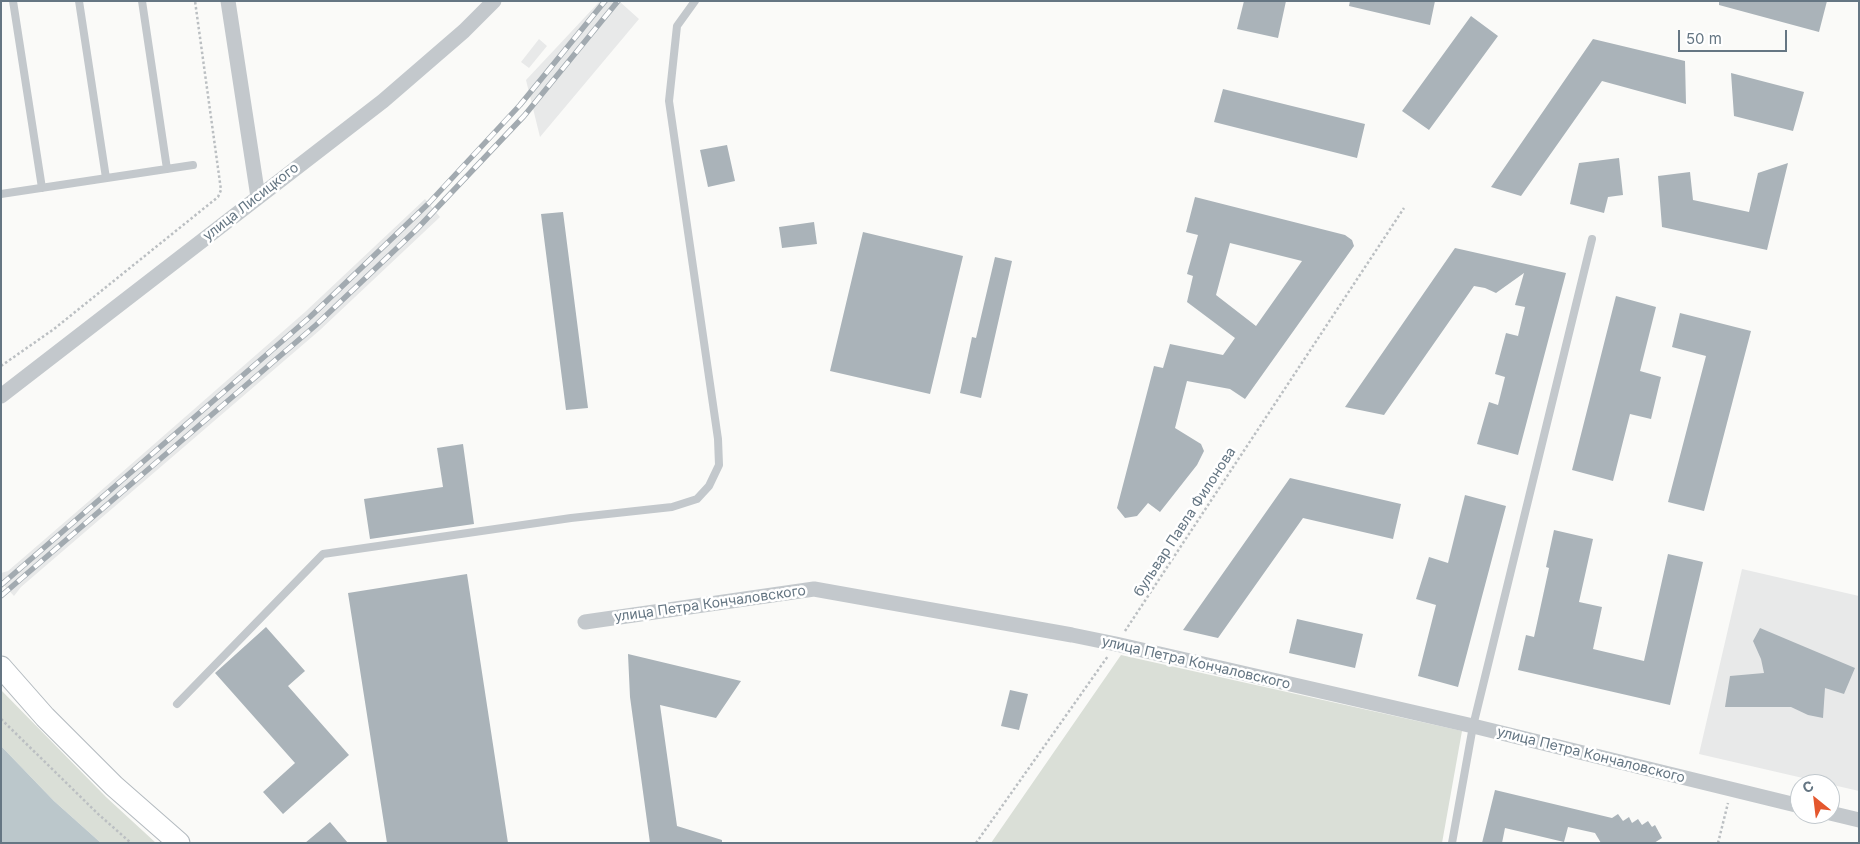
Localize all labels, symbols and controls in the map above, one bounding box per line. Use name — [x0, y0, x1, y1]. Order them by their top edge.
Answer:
scale bar — [1680, 20, 1789, 52]
text: 50 m — [1686, 29, 1722, 48]
street label: улица Лисицкого — [200, 159, 302, 245]
street label: бульвар Павла Филонова — [1130, 444, 1240, 600]
street label: улица Петра Кончаловского — [613, 582, 807, 626]
street label: улица Петра Кончаловского — [1100, 633, 1292, 693]
street label: улица Петра Кончаловского — [1495, 723, 1687, 787]
north arrow — [1790, 774, 1840, 824]
text: С — [1799, 776, 1817, 796]

